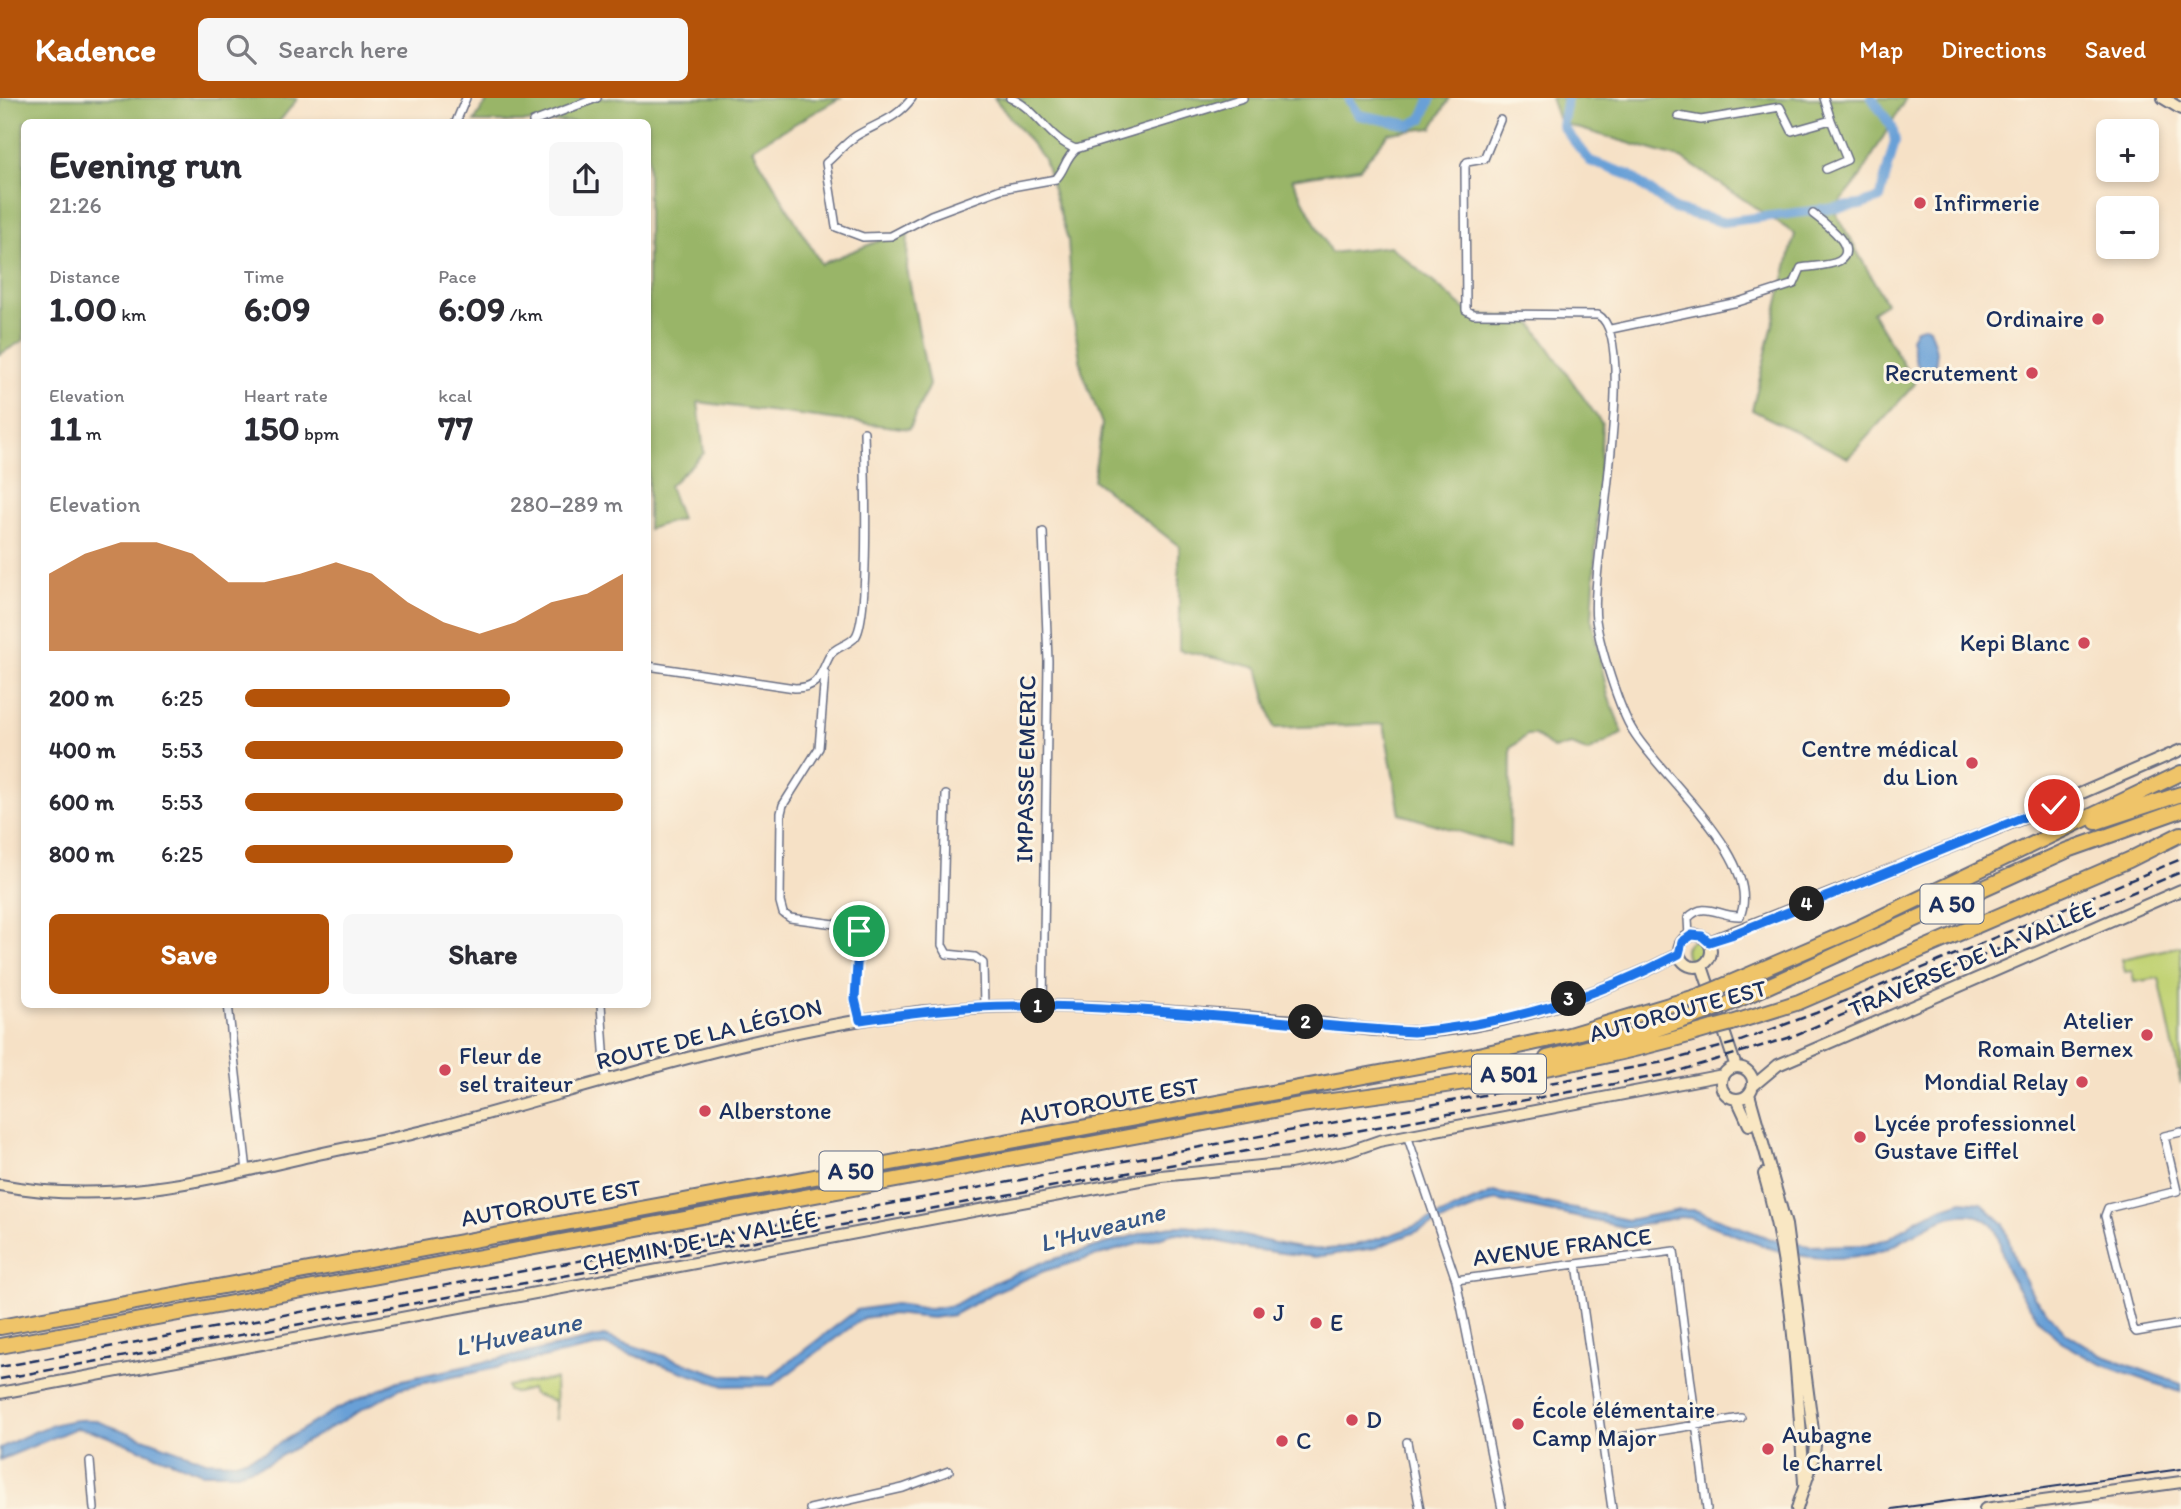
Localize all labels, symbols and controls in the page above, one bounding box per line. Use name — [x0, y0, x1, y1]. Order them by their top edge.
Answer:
search box — [198, 18, 688, 81]
text: Kadence — [35, 30, 156, 69]
icon: search — [222, 30, 260, 68]
text: Search here — [278, 33, 409, 65]
text: Map — [1859, 35, 1903, 64]
text: Directions — [1941, 35, 2047, 64]
text: Saved — [2085, 35, 2146, 64]
map controls — [2096, 119, 2159, 259]
button: + — [2096, 119, 2159, 182]
text: Evening run — [49, 142, 242, 188]
button: share — [549, 142, 623, 216]
place label: Infirmerie — [1934, 188, 2040, 217]
text: 21:26 — [49, 191, 102, 219]
marker: Infirmerie — [1912, 195, 1928, 211]
button: − — [2096, 196, 2159, 259]
text: Distance — [49, 265, 120, 288]
text: Time — [244, 265, 284, 288]
text: Pace — [438, 265, 476, 288]
text: 1.00 — [49, 288, 117, 330]
text: 6:09 — [244, 288, 311, 330]
text: 6:09 — [438, 288, 505, 330]
text: km — [117, 303, 146, 326]
text: /km — [505, 303, 543, 326]
place label: Ordinaire — [1986, 304, 2084, 333]
marker: Ordinaire — [2090, 311, 2106, 327]
place label: Recrutement — [1885, 358, 2018, 387]
marker: Recrutement — [2024, 365, 2040, 381]
text: Elevation — [49, 384, 125, 407]
text: Heart rate — [244, 384, 328, 407]
text: kcal — [438, 384, 472, 407]
text: 11 — [49, 407, 81, 449]
text: 150 — [244, 407, 300, 449]
text: 77 — [438, 407, 473, 449]
text: m — [81, 422, 102, 445]
text: bpm — [300, 422, 339, 445]
text: Elevation — [49, 490, 140, 518]
text: 280–289 m — [510, 490, 623, 518]
place label: Kepi Blanc — [1960, 628, 2070, 657]
marker: Kepi Blanc — [2076, 635, 2092, 651]
street label: IMPASSE EMERIC — [1009, 675, 1042, 863]
text: 200 m — [49, 684, 114, 712]
text: 6:25 — [161, 684, 203, 712]
place label: Centre médical du Lion — [1801, 734, 1958, 791]
text: 400 m — [49, 736, 116, 764]
text: 5:53 — [161, 736, 203, 764]
marker: Centre médical du Lion — [1964, 755, 1980, 771]
pin — [2024, 775, 2084, 835]
icon: check — [2035, 786, 2073, 824]
text: 600 m — [49, 788, 114, 816]
text: 5:53 — [161, 788, 203, 816]
text: 800 m — [49, 840, 114, 868]
text: 6:25 — [161, 840, 203, 868]
road number: A 50 — [1920, 884, 1983, 924]
pin: 4 — [1790, 886, 1825, 922]
text: 4 — [1801, 892, 1812, 915]
street label: TRAVERSE DE LA VALLÉE — [1844, 893, 2100, 1024]
pin — [829, 901, 889, 961]
icon: arrive — [840, 912, 878, 950]
button: Save — [49, 914, 329, 994]
button: Share — [343, 914, 623, 994]
street label: AUTOROUTE EST — [1586, 973, 1770, 1048]
pin: 3 — [1552, 982, 1586, 1016]
text: 3 — [1563, 987, 1574, 1010]
pin: 1 — [1020, 988, 1056, 1024]
street label: ROUTE DE LA LÉGION — [593, 991, 825, 1076]
text: 1 — [1033, 994, 1042, 1017]
pin: 2 — [1288, 1004, 1324, 1040]
place label: Atelier Romain Bernex — [1977, 1006, 2133, 1063]
text: 2 — [1301, 1010, 1311, 1033]
marker: Atelier Romain Bernex — [2139, 1027, 2155, 1043]
place label: Fleur de sel traiteur — [459, 1041, 573, 1098]
road number: A 501 — [1472, 1054, 1546, 1093]
marker: Fleur de sel traiteur — [437, 1062, 453, 1078]
place label: Mondial Relay — [1924, 1067, 2068, 1096]
street label: AUTOROUTE EST — [1016, 1070, 1202, 1131]
marker: Mondial Relay — [2074, 1074, 2090, 1090]
place label: Alberstone — [719, 1096, 832, 1125]
marker: Alberstone — [697, 1103, 713, 1119]
place label: Lycée professionnel Gustave Eiffel — [1874, 1108, 2076, 1165]
marker: Lycée professionnel Gustave Eiffel — [1852, 1129, 1868, 1145]
road number: A 50 — [820, 1152, 882, 1190]
street label: AUTOROUTE EST — [458, 1172, 644, 1233]
water label: L'Huveaune — [1036, 1194, 1170, 1259]
street label: CHEMIN DE LA VALLÉE — [580, 1203, 820, 1278]
street label: AVENUE FRANCE — [1471, 1221, 1653, 1272]
place label: J — [1273, 1298, 1285, 1327]
water label: L'Huveaune — [452, 1305, 586, 1363]
marker: J — [1251, 1305, 1267, 1321]
place label: E — [1330, 1308, 1343, 1337]
marker: E — [1308, 1315, 1324, 1331]
place label: École élémentaire Camp Major — [1532, 1395, 1715, 1452]
place label: D — [1366, 1405, 1382, 1434]
marker: D — [1344, 1412, 1360, 1428]
marker: École élémentaire Camp Major — [1510, 1416, 1526, 1432]
place label: Aubagne le Charrel — [1782, 1420, 1883, 1477]
place label: C — [1296, 1426, 1311, 1455]
marker: C — [1274, 1433, 1290, 1449]
marker: Aubagne le Charrel — [1760, 1441, 1776, 1457]

